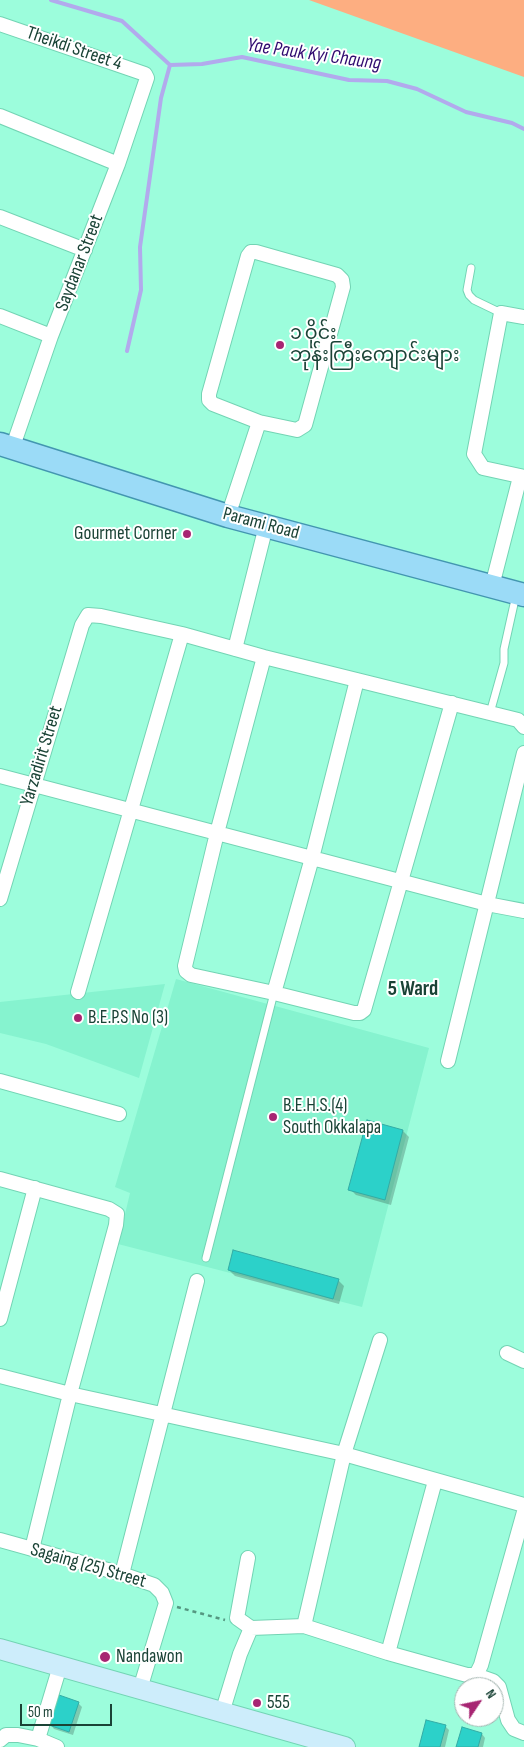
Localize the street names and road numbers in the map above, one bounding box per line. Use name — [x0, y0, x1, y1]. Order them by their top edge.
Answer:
street label: Theikdi Street 4 — [23, 22, 125, 76]
street label: Saydanar Street — [51, 211, 109, 315]
street label: Parami Road — [220, 503, 302, 545]
street label: Yarzadirit Street — [16, 703, 68, 809]
street label: Sagaing (25) Street — [28, 1539, 148, 1593]

